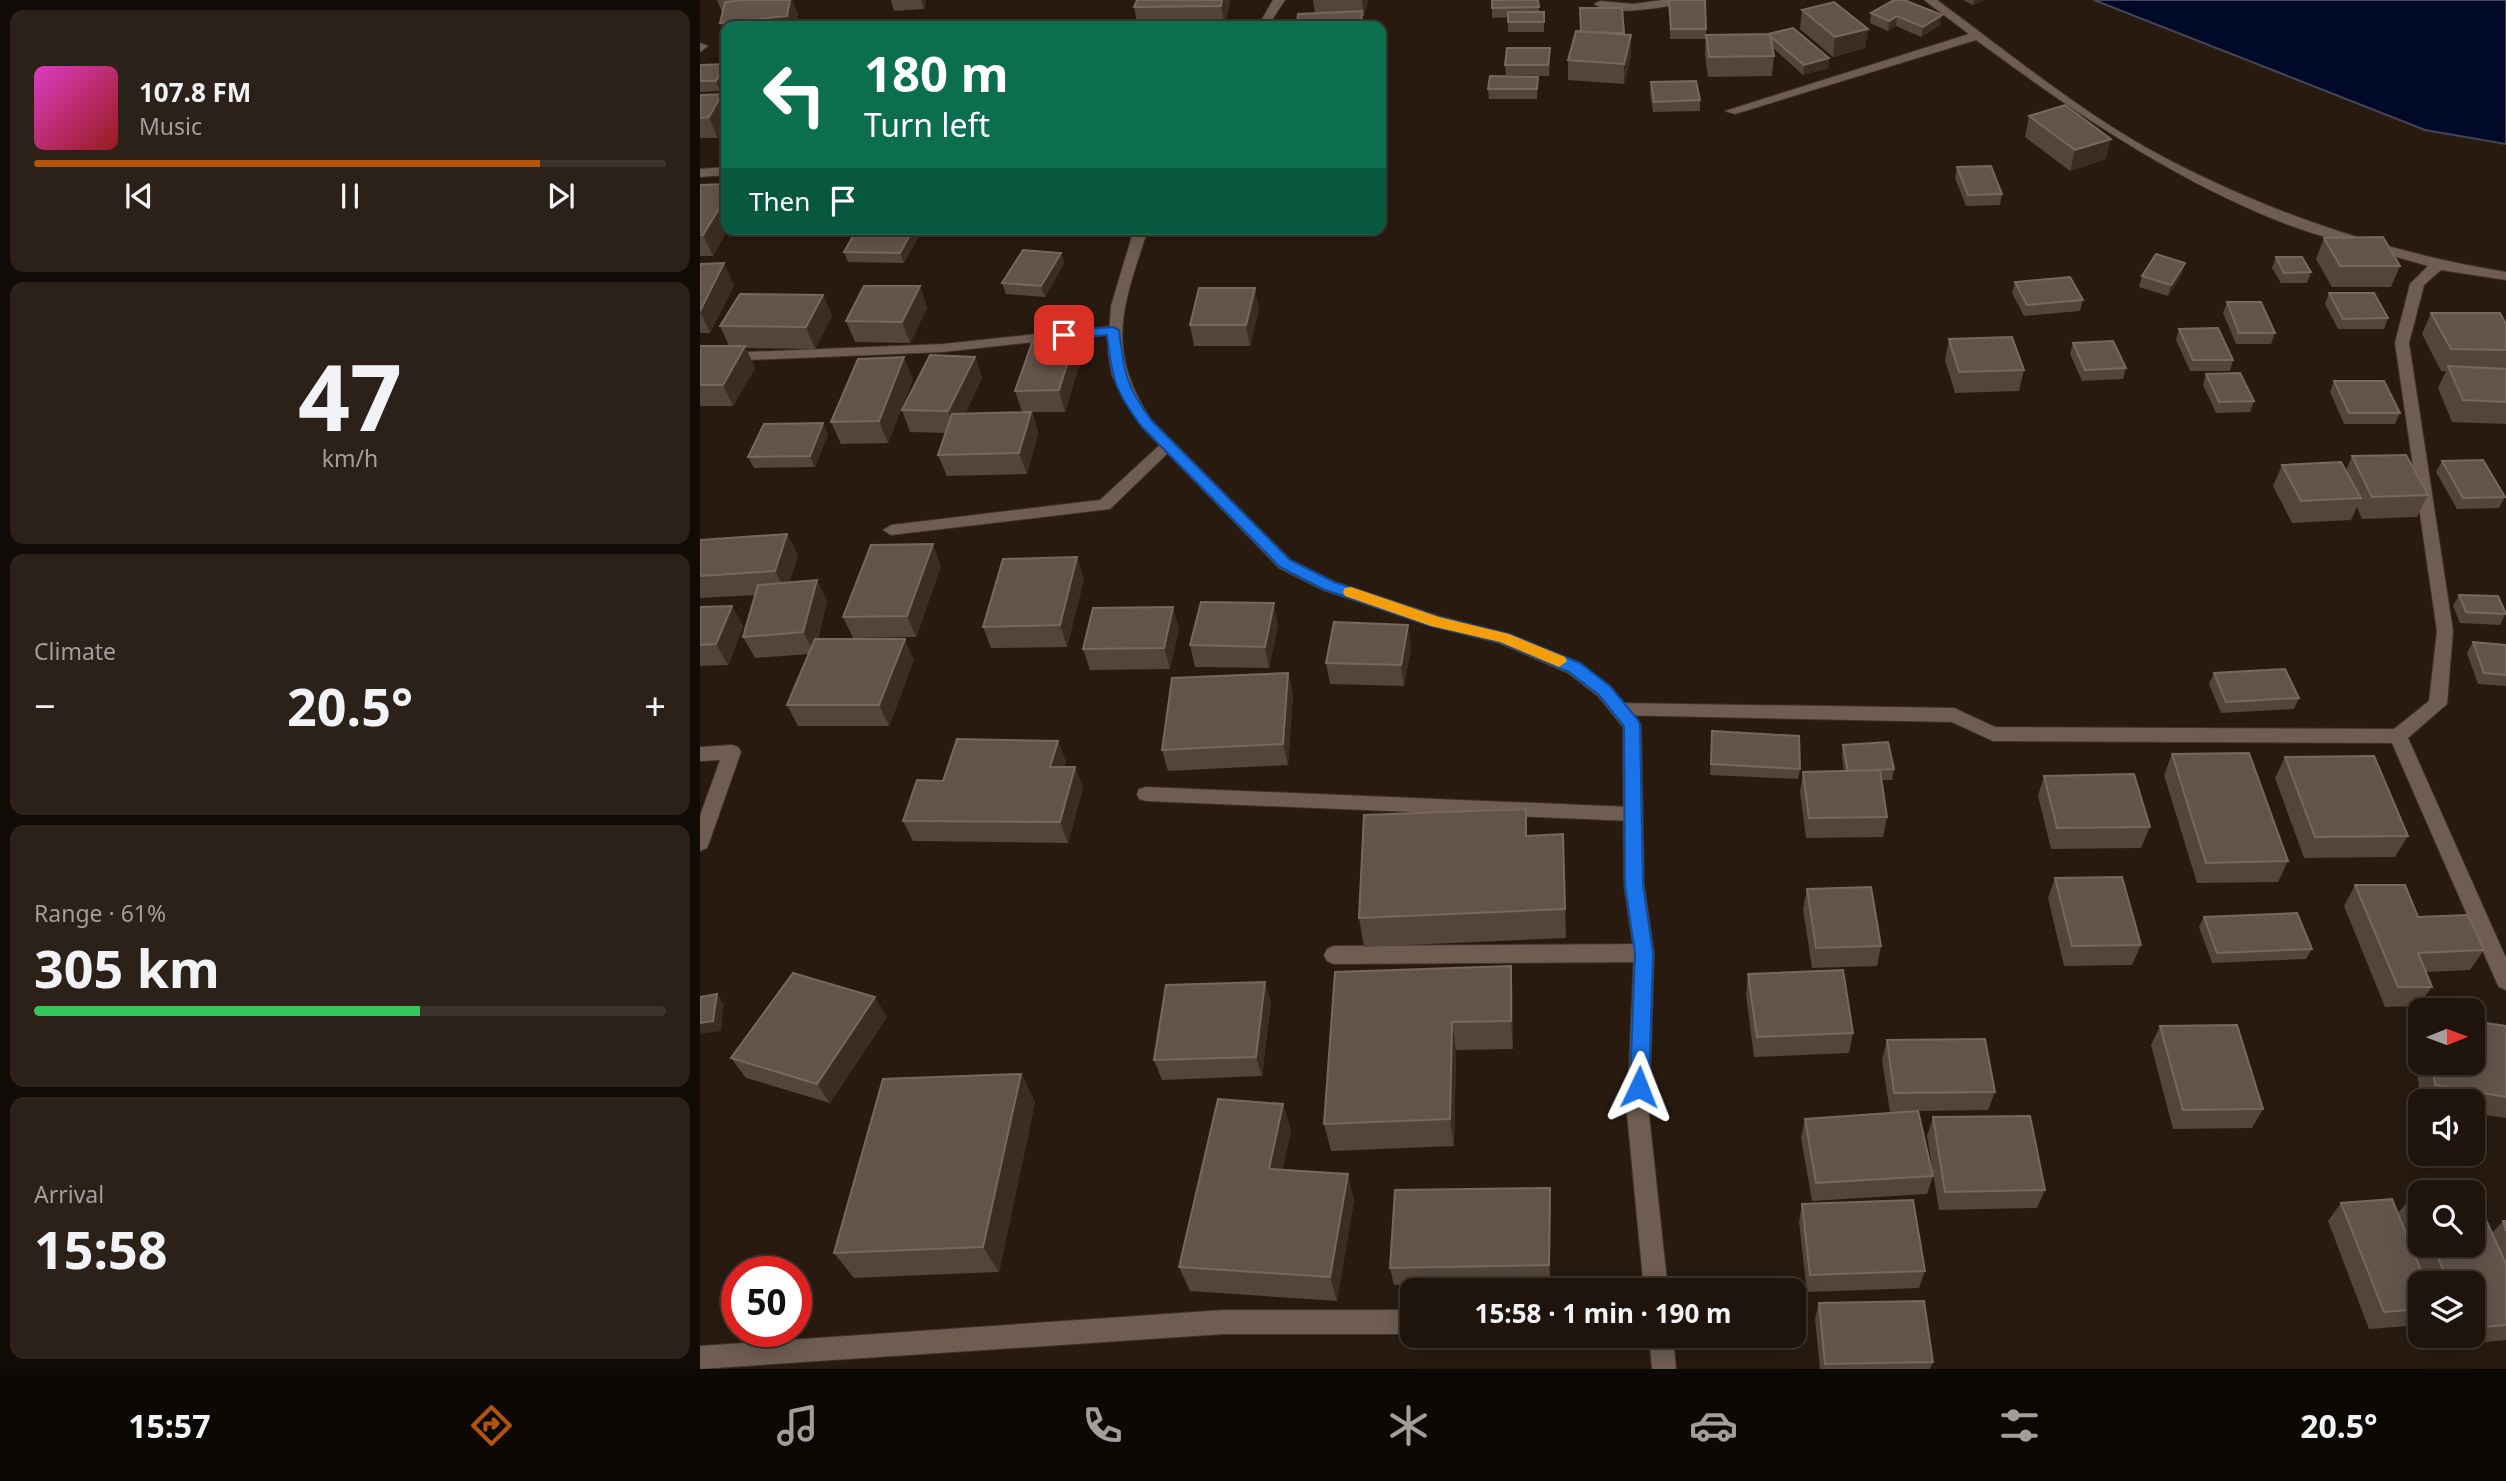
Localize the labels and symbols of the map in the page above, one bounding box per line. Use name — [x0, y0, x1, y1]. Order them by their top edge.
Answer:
pin — [1034, 305, 1094, 365]
north arrow — [2408, 998, 2485, 1074]
position arrow — [1602, 1050, 1676, 1124]
speed limit sign: 50 — [721, 1256, 812, 1347]

